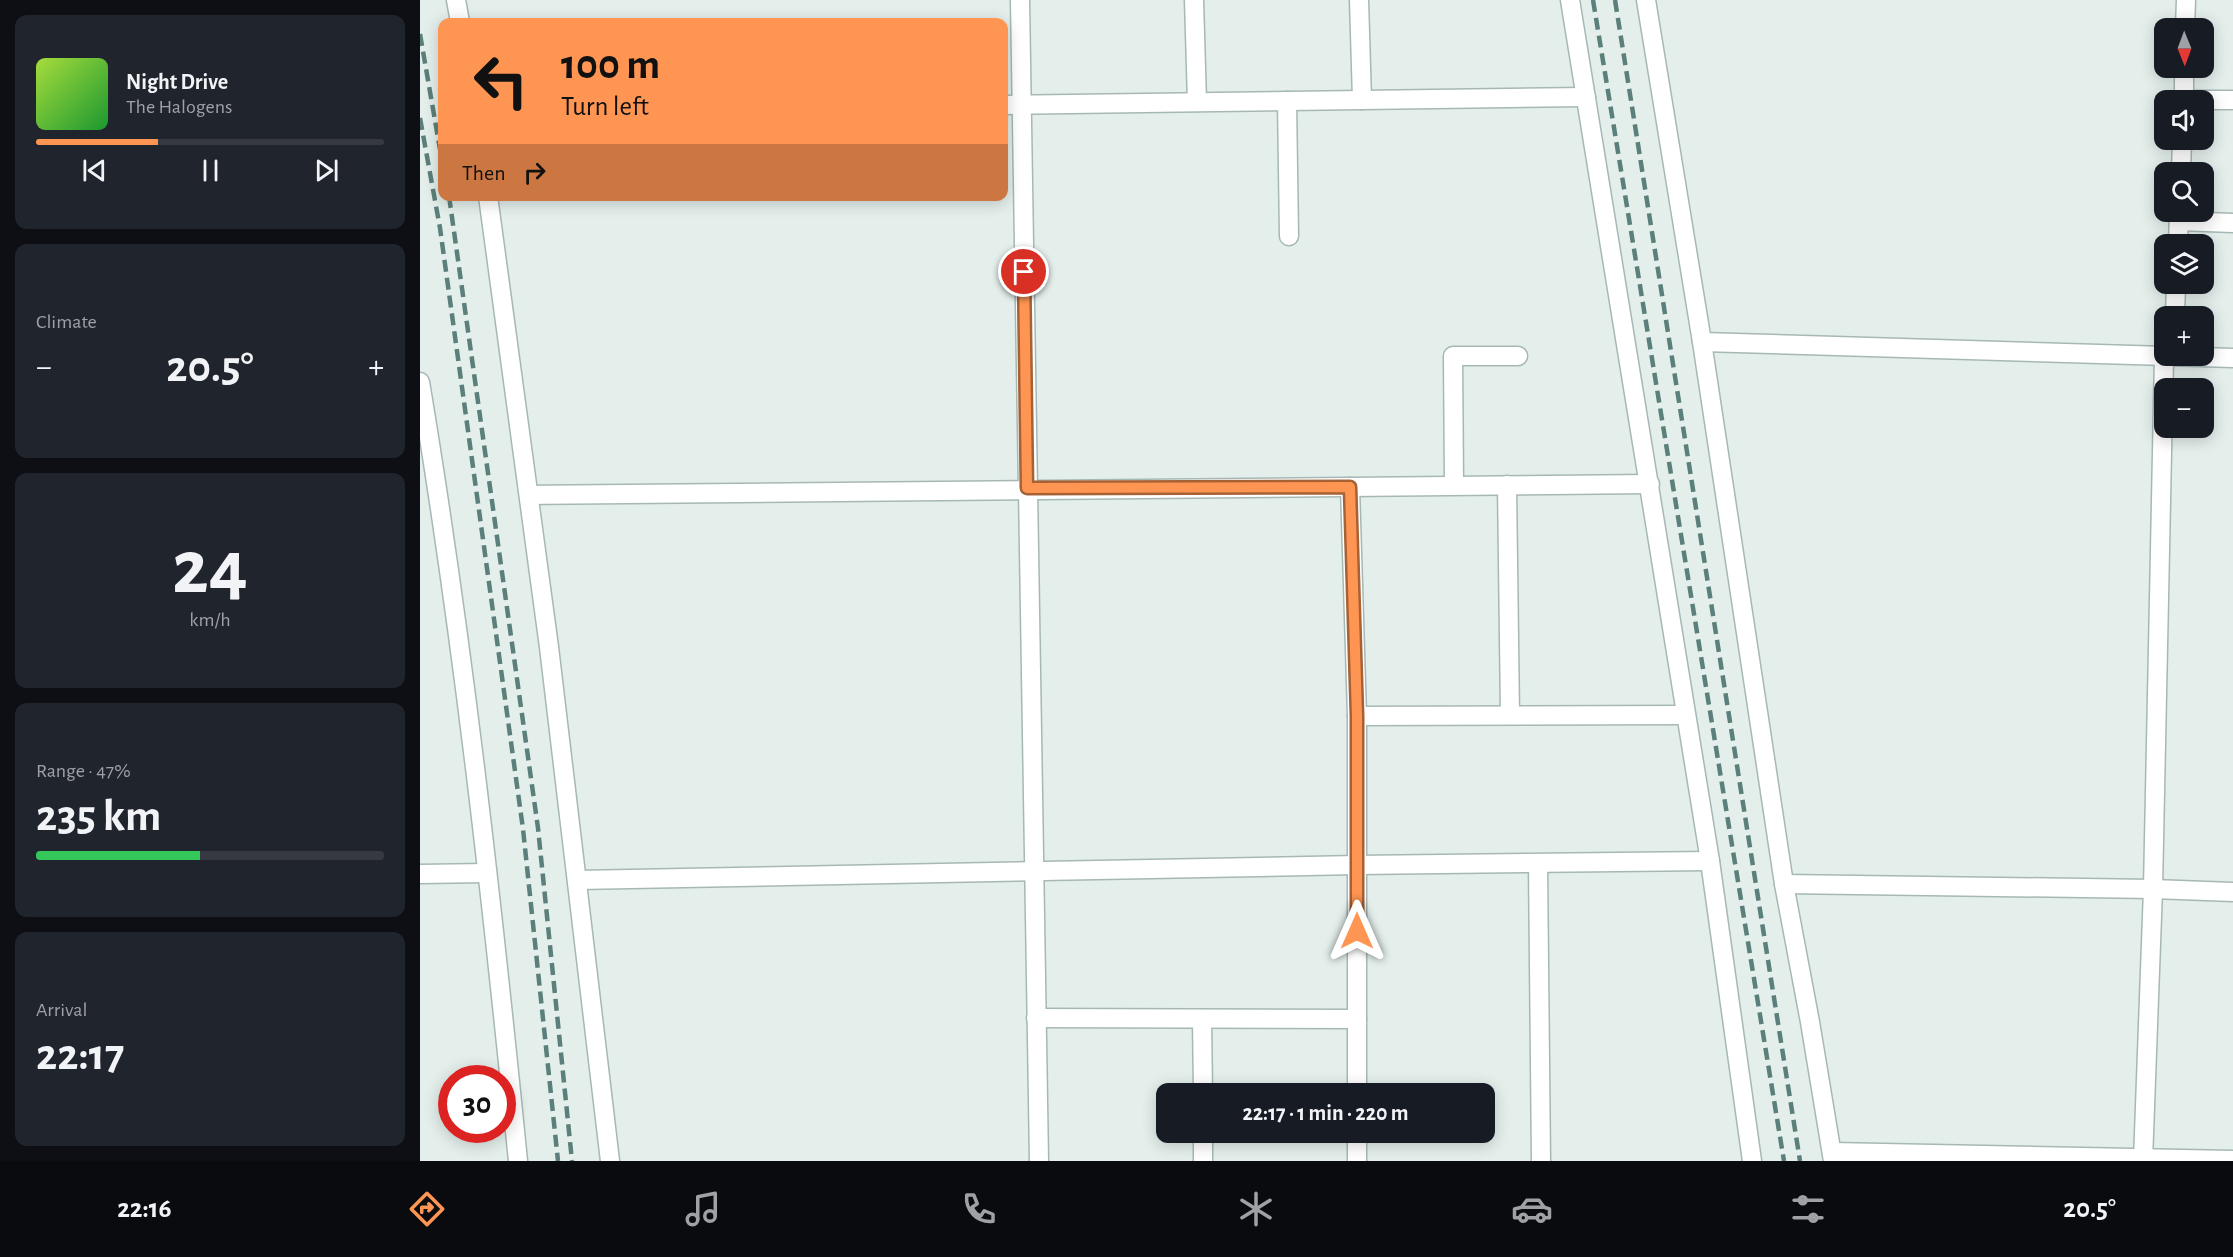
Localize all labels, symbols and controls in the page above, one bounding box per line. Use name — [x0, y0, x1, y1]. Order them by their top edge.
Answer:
north arrow — [2154, 18, 2214, 78]
map controls — [2154, 18, 2214, 438]
icon: left — [462, 42, 540, 120]
text: 100 m — [561, 44, 660, 86]
text: Night Drive — [126, 71, 228, 93]
button: sound — [2154, 90, 2214, 150]
text: Turn left — [561, 93, 649, 120]
text: The Halogens — [126, 97, 232, 117]
icon: previous — [78, 154, 111, 187]
icon: pause — [194, 154, 227, 187]
icon: next — [310, 154, 343, 187]
icon: right — [518, 156, 551, 189]
text: Then — [462, 162, 506, 184]
button: search — [2154, 162, 2214, 222]
button: layers — [2154, 234, 2214, 294]
pin — [998, 246, 1049, 297]
icon: arrive — [1007, 255, 1040, 288]
button: + — [2154, 306, 2214, 366]
text: Climate — [36, 312, 97, 332]
text: 20.5° — [166, 345, 254, 390]
text: − — [36, 351, 52, 384]
text: + — [368, 351, 384, 384]
button: − — [2154, 378, 2214, 438]
text: 24 — [172, 530, 248, 608]
text: km/h — [189, 610, 231, 630]
text: Range · 47% — [36, 761, 131, 781]
text: 235 km — [36, 794, 161, 839]
position arrow — [1325, 899, 1389, 963]
text: Arrival — [36, 1000, 87, 1020]
text: 22:17 — [36, 1033, 124, 1078]
speed limit sign: 30 — [438, 1065, 516, 1143]
text: 22:17 · 1 min · 220 m — [1242, 1102, 1409, 1124]
icon: directions — [406, 1188, 448, 1230]
icon: music — [682, 1188, 724, 1230]
icon: phone — [958, 1188, 1000, 1230]
icon: climate — [1235, 1188, 1277, 1230]
icon: car — [1511, 1188, 1553, 1230]
icon: filters — [1787, 1188, 1829, 1230]
text: 22:16 — [117, 1195, 172, 1222]
text: 20.5° — [2063, 1195, 2116, 1222]

